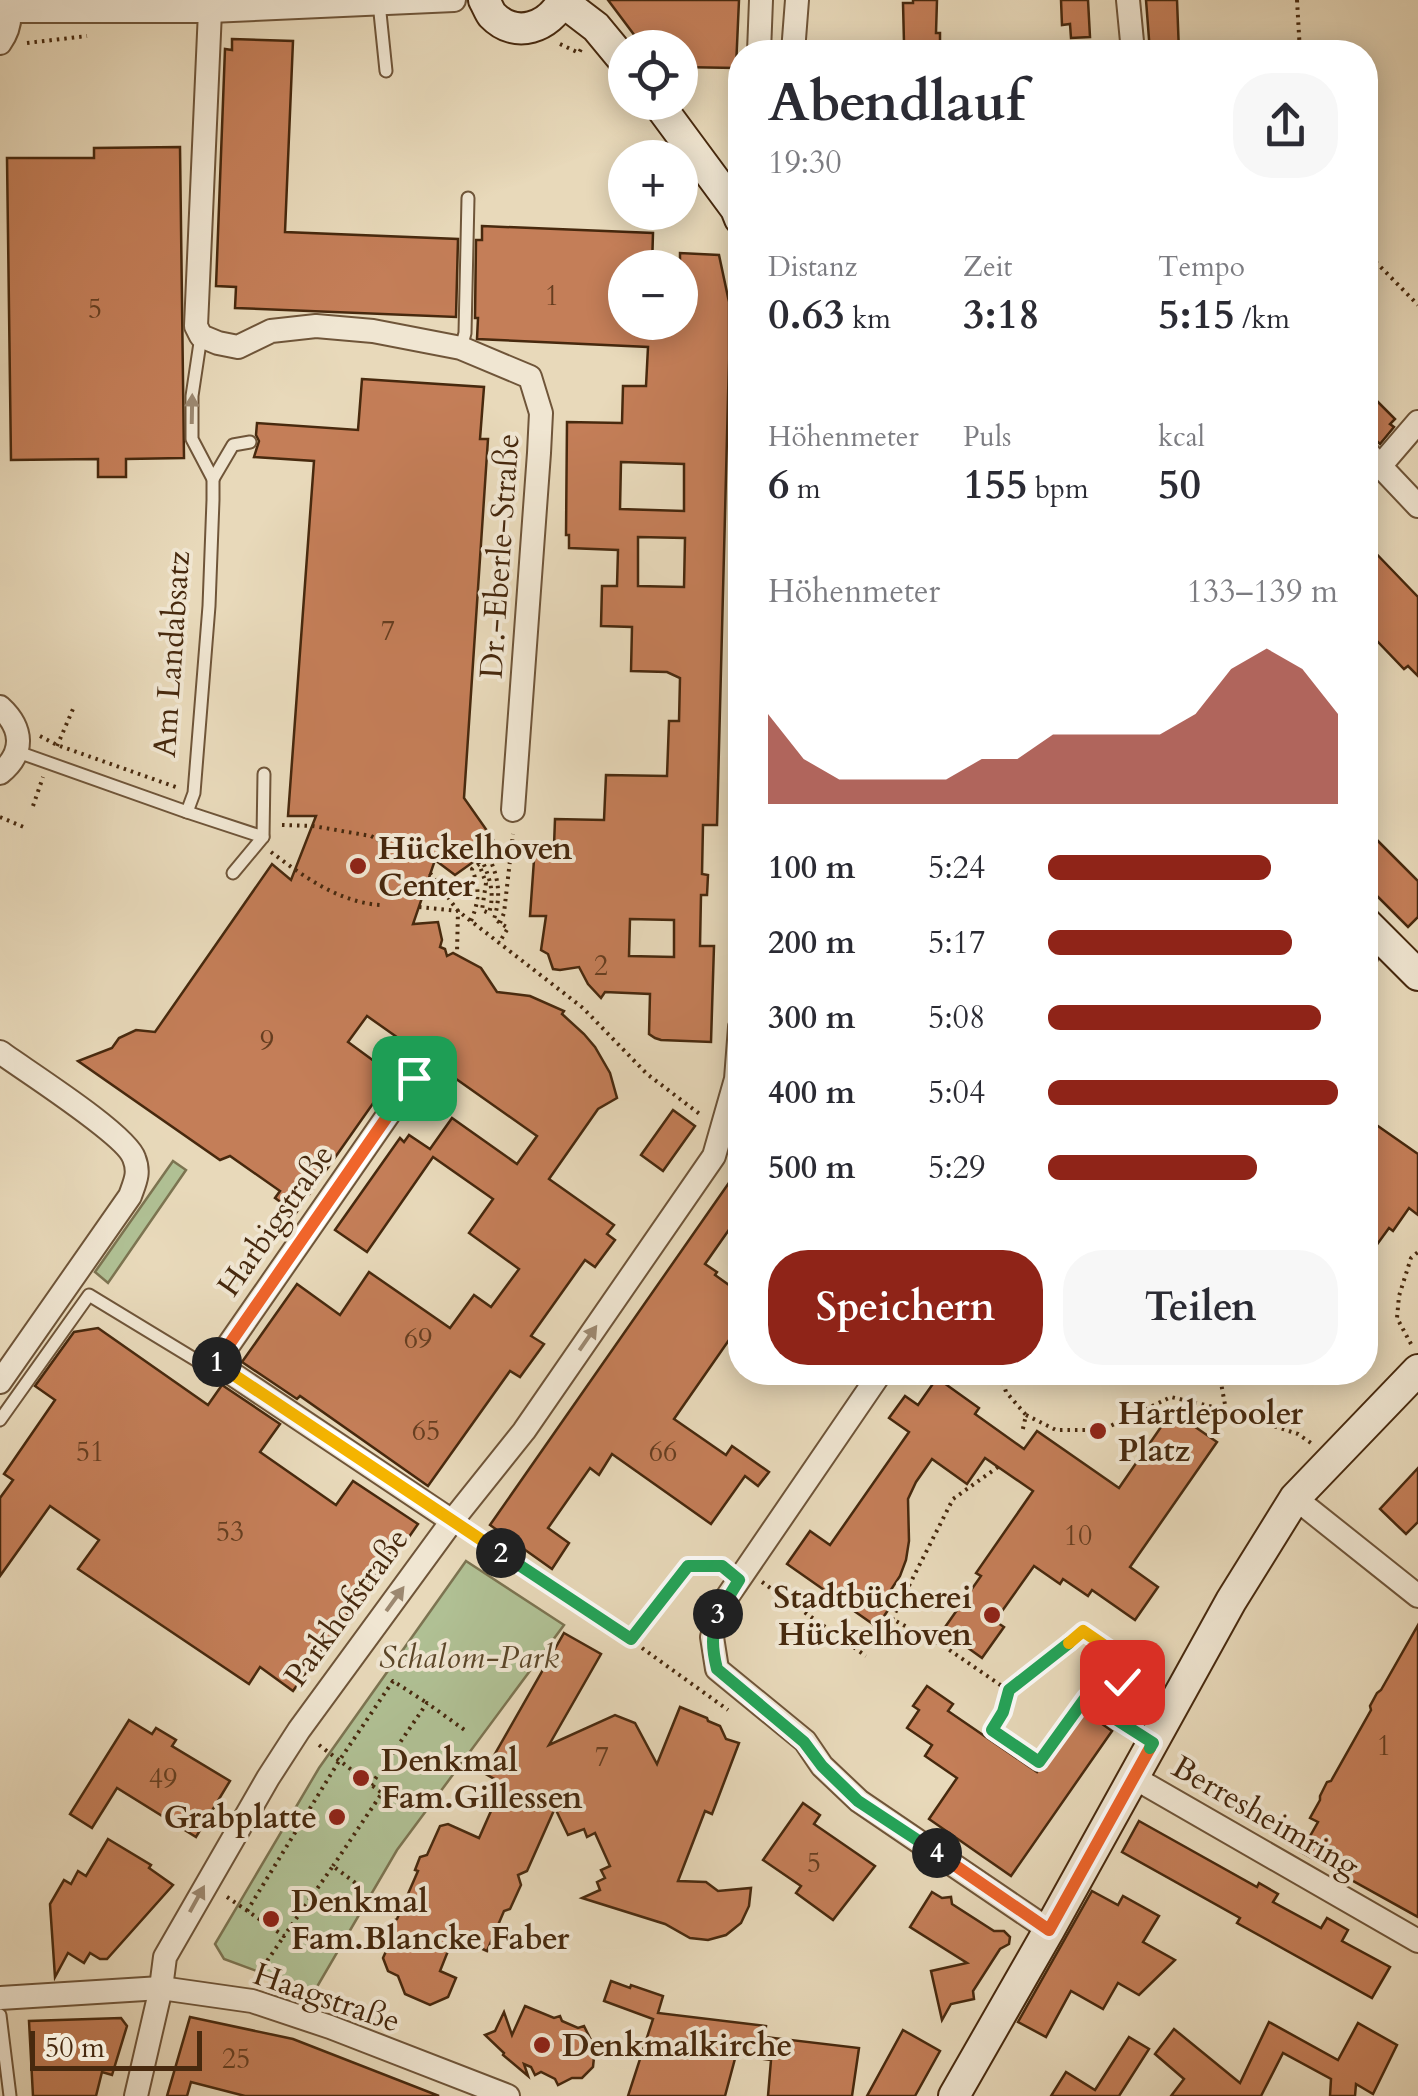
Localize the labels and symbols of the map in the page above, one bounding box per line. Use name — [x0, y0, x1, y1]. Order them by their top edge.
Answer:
house number: 1 — [545, 277, 559, 315]
house number: 5 — [88, 290, 102, 328]
one-way arrow — [184, 393, 200, 425]
street label: Dr.-Eberle-Straße — [469, 432, 531, 680]
street label: Am Landabsatz — [143, 549, 201, 759]
house number: 7 — [381, 612, 395, 650]
place label: Hückelhoven Center — [378, 827, 573, 908]
marker: Hückelhoven Center — [347, 855, 369, 877]
house number: 2 — [594, 947, 608, 985]
house number: 9 — [260, 1022, 274, 1060]
pin — [372, 1036, 457, 1121]
street label: Harbigstraße — [207, 1136, 344, 1305]
house number: 69 — [404, 1320, 432, 1358]
one-way arrow — [578, 1324, 597, 1351]
pin: 1 — [192, 1337, 242, 1387]
place label: Hartlepooler Platz — [1118, 1392, 1303, 1473]
house number: 65 — [412, 1412, 440, 1450]
marker: Hartlepooler Platz — [1087, 1420, 1109, 1442]
house number: 51 — [76, 1433, 104, 1471]
house number: 66 — [649, 1433, 677, 1471]
house number: 53 — [216, 1513, 244, 1551]
house number: 10 — [1064, 1517, 1092, 1555]
street label: Parkhofstraße — [274, 1519, 419, 1696]
pin: 2 — [476, 1528, 526, 1578]
place label: Stadtbücherei Hückelhoven — [773, 1576, 972, 1657]
one-way arrow — [385, 1586, 404, 1612]
pin: 3 — [693, 1589, 743, 1639]
marker: Stadtbücherei Hückelhoven — [981, 1604, 1003, 1626]
park label: Schalom-Park — [379, 1636, 559, 1680]
pin — [1080, 1640, 1165, 1725]
house number: 1 — [1377, 1727, 1391, 1765]
house number: 7 — [595, 1738, 609, 1776]
place label: Denkmal Fam.Gillessen — [381, 1739, 583, 1820]
street label: Berresheimring — [1164, 1745, 1367, 1888]
house number: 49 — [149, 1760, 177, 1798]
marker: Denkmal Fam.Gillessen — [350, 1767, 372, 1789]
place label: Grabplatte — [163, 1796, 317, 1840]
marker: Grabplatte — [326, 1806, 348, 1828]
pin: 4 — [912, 1828, 962, 1878]
house number: 5 — [807, 1844, 821, 1882]
place label: Denkmal Fam.Blancke Faber — [291, 1880, 569, 1961]
one-way arrow — [188, 1885, 206, 1913]
marker: Denkmal Fam.Blancke Faber — [260, 1908, 282, 1930]
street label: Haagstraße — [248, 1952, 406, 2044]
place label: Denkmalkirche — [562, 2024, 792, 2068]
scale bar — [30, 2026, 202, 2070]
marker: Denkmalkirche — [531, 2034, 553, 2056]
house number: 25 — [222, 2040, 250, 2078]

